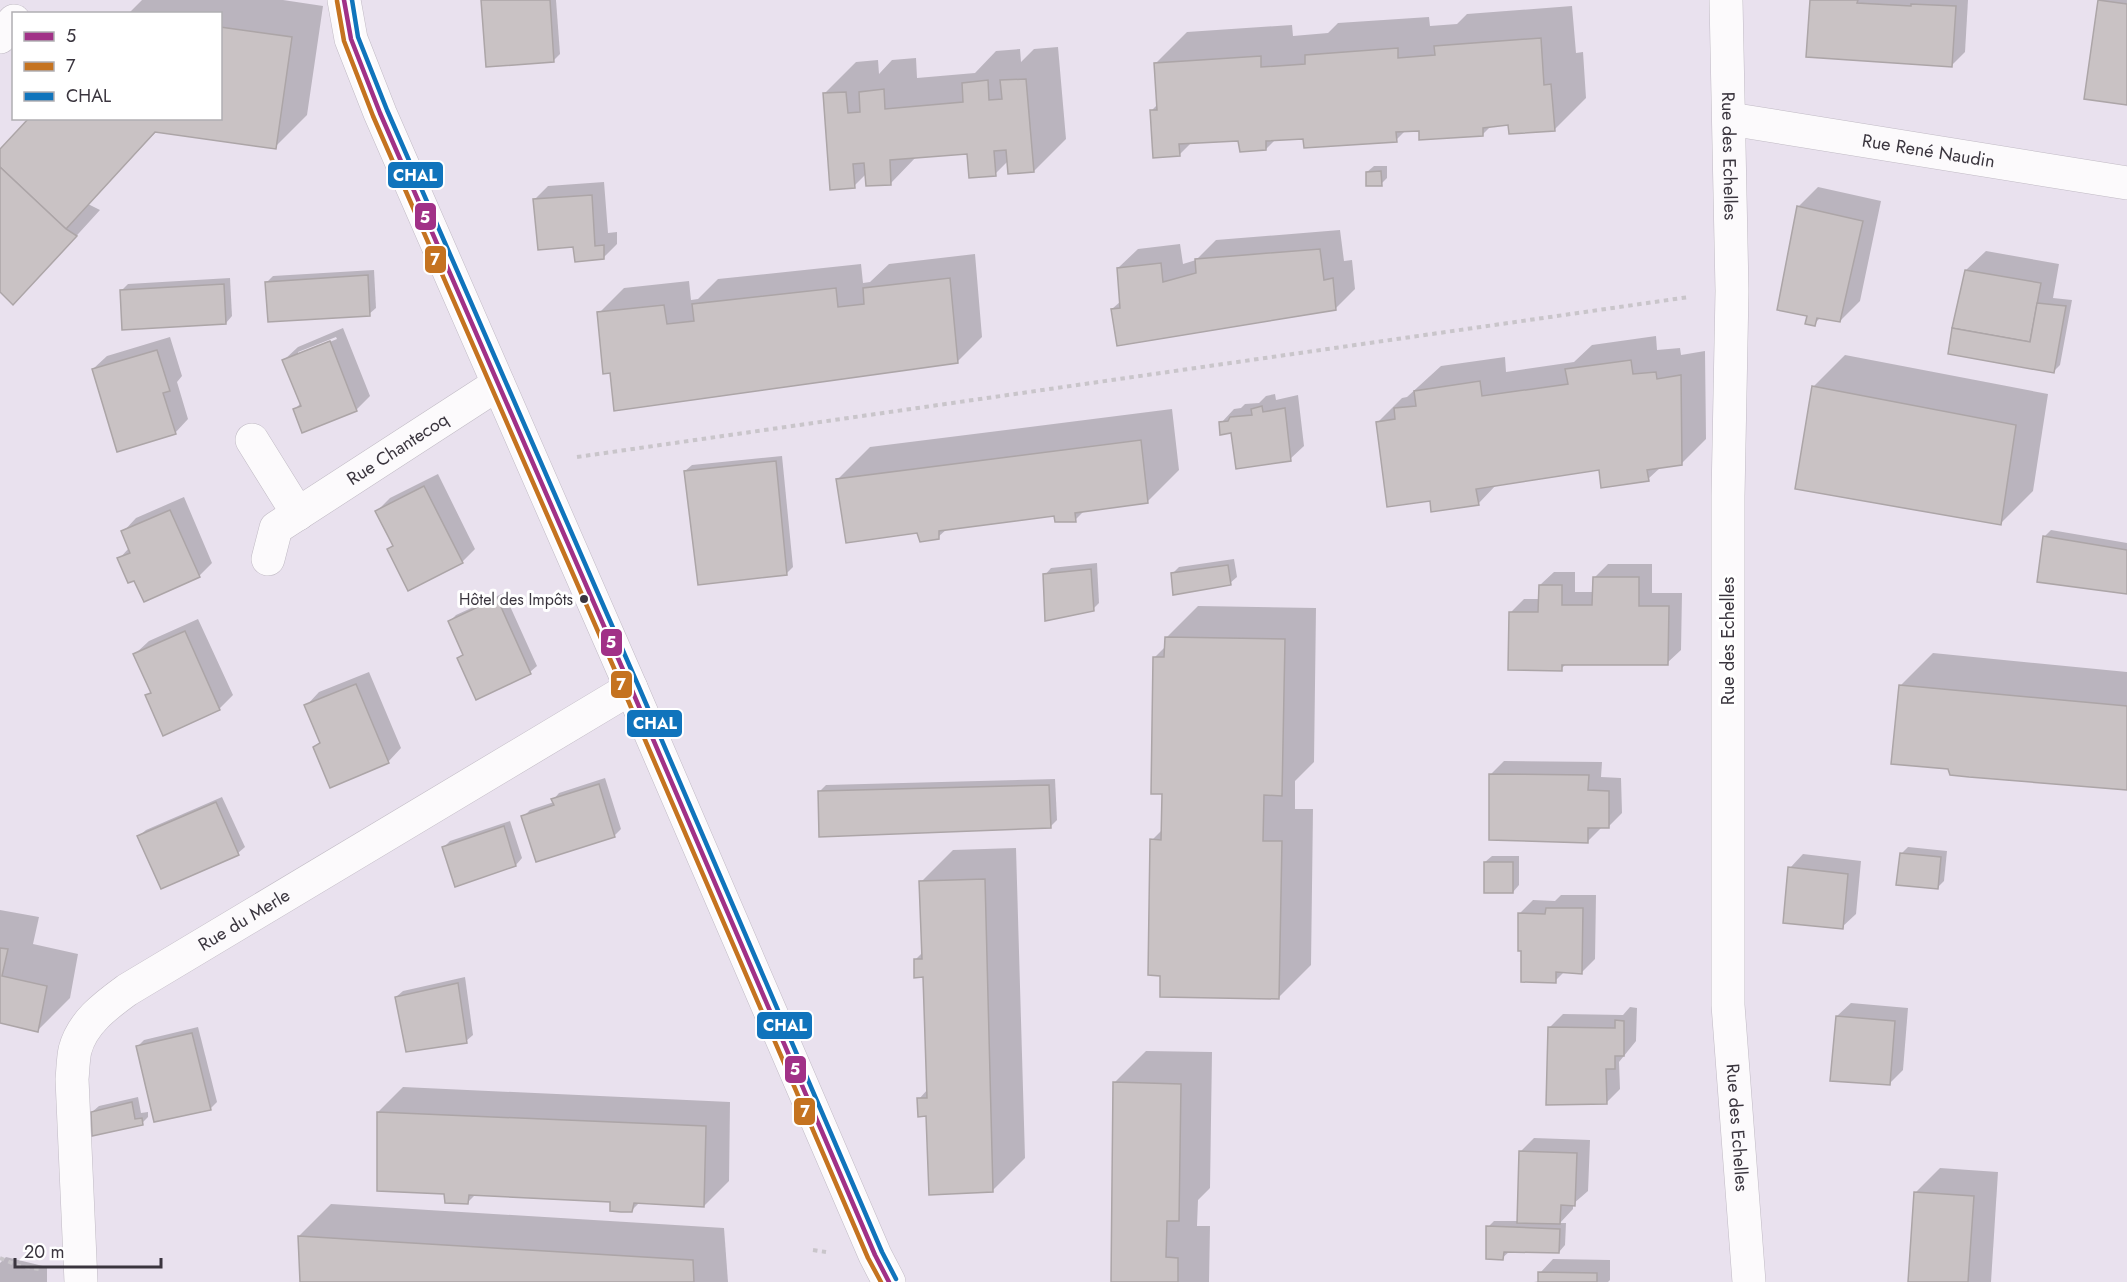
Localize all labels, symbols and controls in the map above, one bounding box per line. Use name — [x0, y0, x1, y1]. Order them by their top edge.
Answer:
legend — [12, 12, 222, 120]
text: 5 — [66, 23, 76, 49]
text: 7 — [66, 53, 76, 79]
text: CHAL — [66, 83, 111, 109]
street label: Rue des Echelles — [1715, 91, 1744, 220]
street label: Rue René Naudin — [1860, 127, 1997, 175]
line badge: CHAL — [387, 161, 444, 189]
text: CHAL — [393, 164, 438, 187]
line badge: 5 — [414, 202, 437, 231]
text: 5 — [420, 206, 430, 229]
line badge: 7 — [424, 245, 447, 274]
text: 7 — [430, 248, 440, 271]
street label: Rue Chantecoq — [342, 407, 454, 492]
street label: Rue des Echelles — [1715, 577, 1741, 705]
place label: Hôtel des Impôts — [459, 588, 573, 611]
marker: Hôtel des Impôts — [578, 593, 590, 605]
line badge: 5 — [600, 628, 623, 657]
text: 5 — [606, 631, 616, 654]
line badge: 7 — [610, 670, 633, 699]
text: 7 — [616, 673, 626, 696]
line badge: CHAL — [626, 709, 683, 738]
text: CHAL — [633, 712, 678, 735]
street label: Rue du Merle — [193, 882, 295, 957]
line badge: CHAL — [756, 1011, 813, 1040]
text: CHAL — [763, 1014, 808, 1037]
line badge: 5 — [784, 1055, 807, 1084]
text: 5 — [790, 1058, 800, 1081]
street label: Rue des Echelles — [1719, 1062, 1755, 1193]
line badge: 7 — [793, 1097, 816, 1126]
text: 7 — [800, 1100, 810, 1123]
scale bar — [15, 1231, 160, 1269]
text: 20 m — [24, 1239, 64, 1265]

